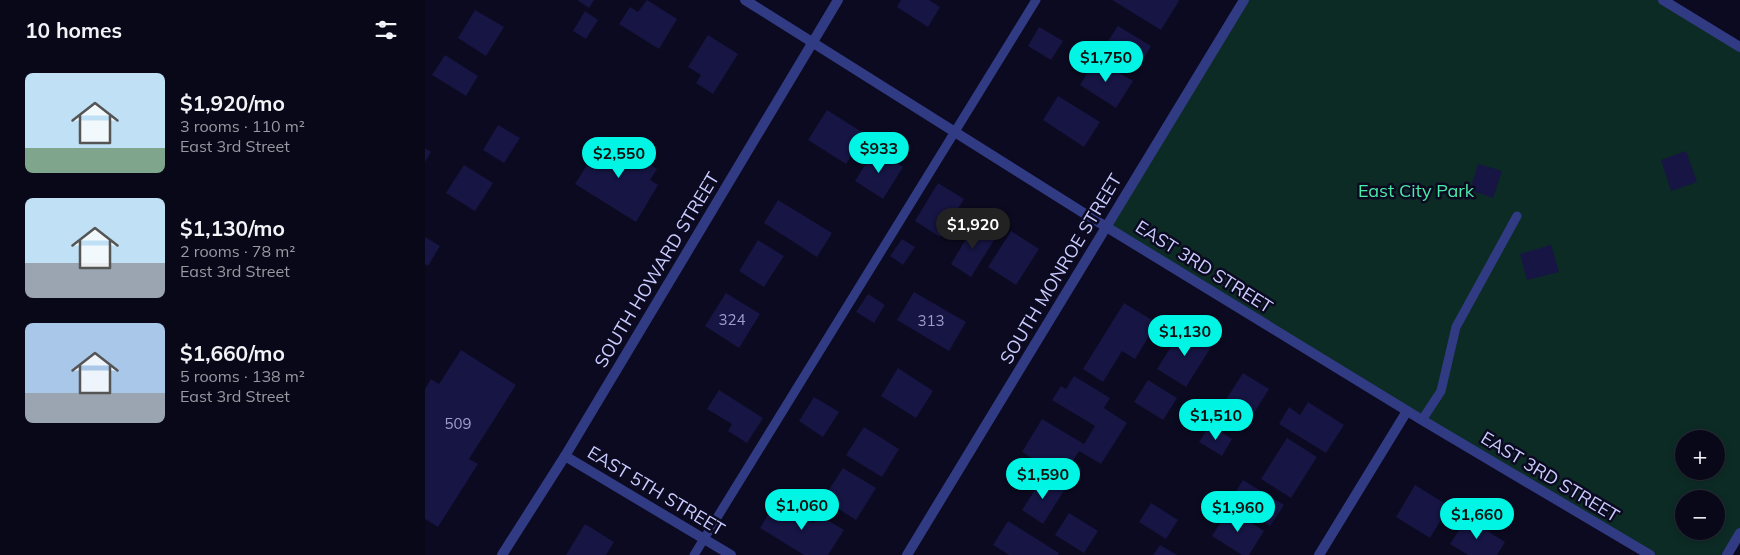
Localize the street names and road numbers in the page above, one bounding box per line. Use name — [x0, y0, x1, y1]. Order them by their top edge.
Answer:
street label: SOUTH HOWARD STREET — [589, 168, 724, 372]
street label: SOUTH MONROE STREET — [995, 169, 1127, 368]
street label: EAST 3RD STREET — [1131, 215, 1277, 318]
street label: EAST 3RD STREET — [1477, 426, 1624, 527]
street label: EAST 5TH STREET — [583, 440, 729, 541]

